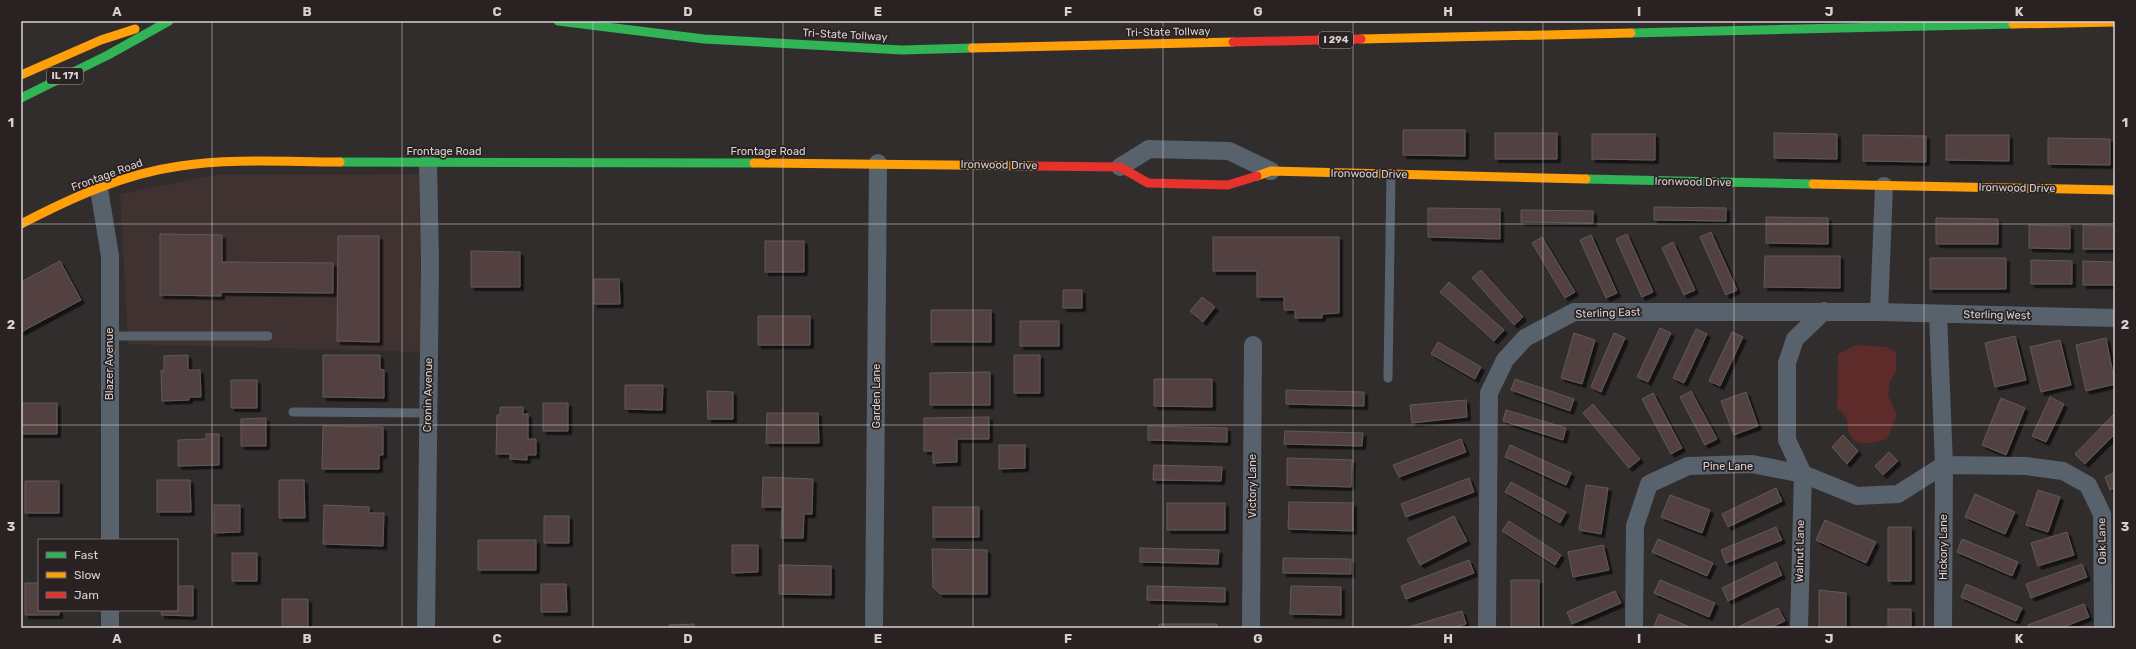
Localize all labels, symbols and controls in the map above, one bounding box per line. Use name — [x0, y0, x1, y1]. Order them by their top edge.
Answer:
text: A — [112, 4, 122, 19]
text: B — [302, 4, 312, 19]
text: C — [492, 4, 502, 19]
text: D — [683, 4, 693, 19]
text: E — [874, 4, 882, 19]
text: F — [1064, 4, 1072, 19]
text: G — [1253, 4, 1263, 19]
text: H — [1443, 4, 1453, 19]
text: I — [1637, 4, 1641, 19]
text: J — [1825, 4, 1833, 19]
text: K — [2015, 4, 2024, 19]
street label: Tri-State Tollway — [1125, 25, 1211, 39]
street label: Tri-State Tollway — [802, 26, 888, 44]
road number: I 294 — [1319, 32, 1353, 48]
road number: IL 171 — [47, 68, 83, 84]
text: 1 — [8, 115, 14, 130]
text: 1 — [2122, 115, 2128, 130]
street label: Frontage Road — [406, 145, 482, 158]
street label: Frontage Road — [730, 145, 806, 158]
street label: Frontage Road — [69, 156, 145, 194]
street label: Ironwood Drive — [960, 158, 1038, 172]
street label: Ironwood Drive — [1330, 167, 1408, 181]
street label: Ironwood Drive — [1654, 175, 1732, 189]
street label: Ironwood Drive — [1978, 181, 2056, 195]
street label: Sterling East — [1575, 305, 1642, 321]
street label: Sterling West — [1963, 308, 2031, 322]
text: 2 — [7, 317, 15, 332]
text: 2 — [2121, 317, 2129, 332]
street label: Blazer Avenue — [103, 328, 116, 400]
street label: Cronin Avenue — [421, 358, 435, 432]
street label: Garden Lane — [870, 364, 883, 428]
street label: Victory Lane — [1246, 454, 1259, 518]
street label: Pine Lane — [1703, 460, 1753, 473]
street label: Hickory Lane — [1937, 514, 1950, 580]
street label: Oak Lane — [2095, 517, 2109, 565]
text: 3 — [7, 519, 16, 534]
text: 3 — [2121, 519, 2130, 534]
street label: Walnut Lane — [1793, 520, 1807, 582]
legend — [38, 539, 178, 611]
text: Fast — [74, 548, 98, 562]
text: Slow — [74, 568, 101, 582]
text: Jam — [74, 588, 99, 602]
text: A — [112, 631, 122, 646]
text: B — [302, 631, 312, 646]
text: C — [492, 631, 502, 646]
text: D — [683, 631, 693, 646]
text: E — [874, 631, 882, 646]
text: F — [1064, 631, 1072, 646]
text: G — [1253, 631, 1263, 646]
text: H — [1443, 631, 1453, 646]
text: I — [1637, 631, 1641, 646]
text: J — [1825, 631, 1833, 646]
text: K — [2015, 631, 2024, 646]

